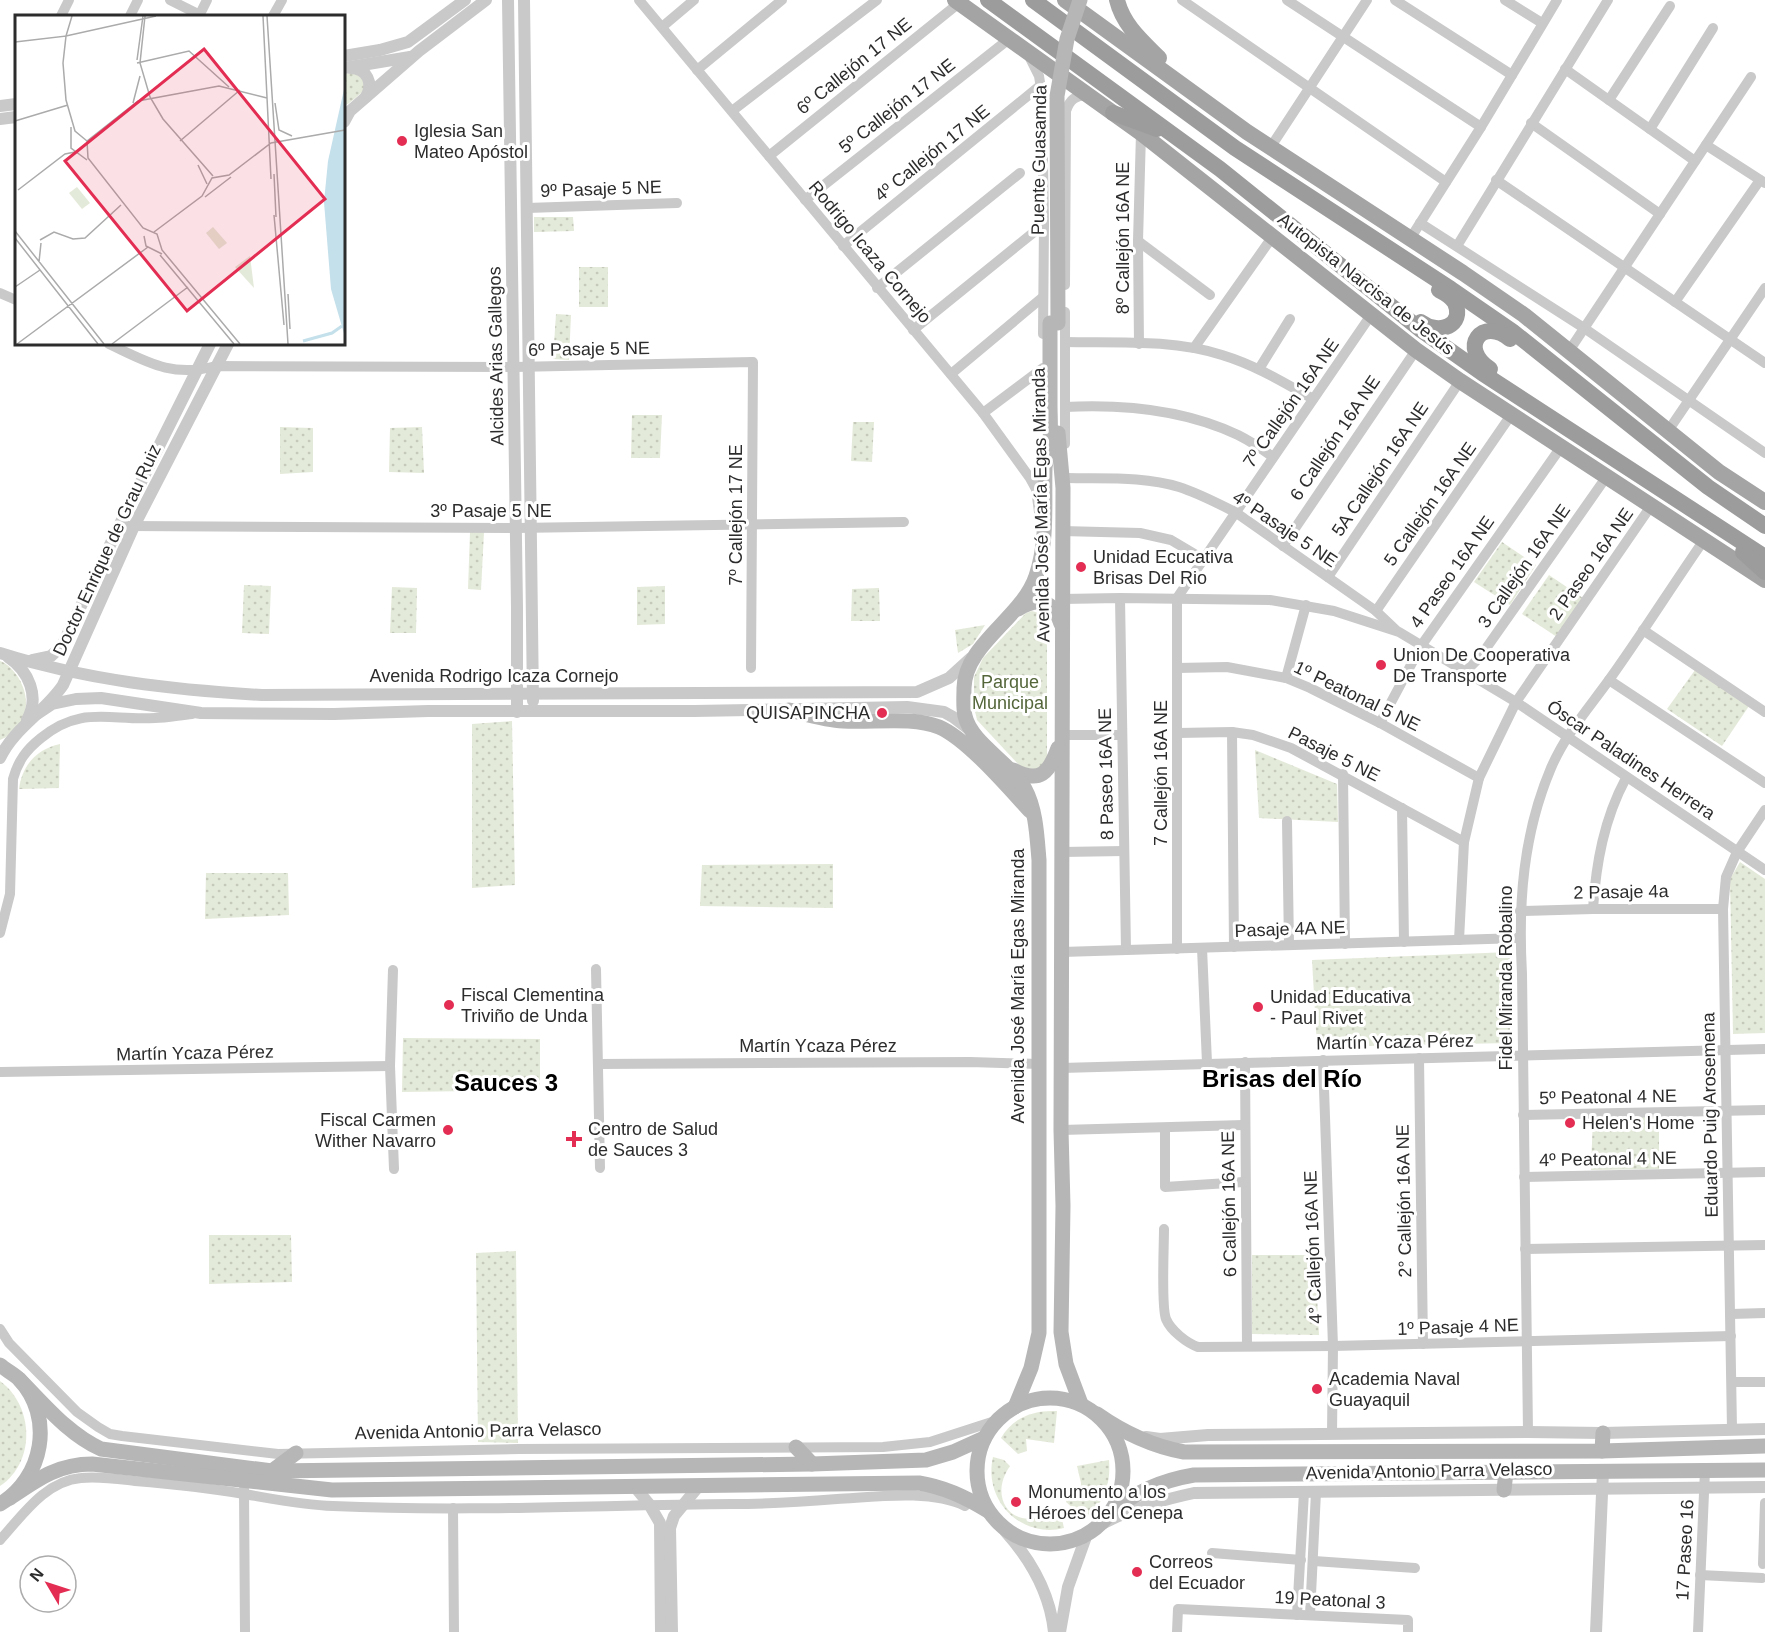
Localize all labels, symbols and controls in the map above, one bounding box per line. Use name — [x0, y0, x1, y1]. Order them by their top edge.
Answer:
street label: 6º Callejón 17 NE — [793, 14, 915, 118]
inset map — [15, 15, 345, 345]
street label: 5º Callejón 17 NE — [835, 55, 959, 157]
street label: Puente Guasamda — [1028, 84, 1050, 235]
street label: 4º Callejón 17 NE — [871, 101, 993, 205]
place label: Iglesia San Mateo Apóstol — [414, 121, 528, 162]
marker: Iglesia San Mateo Apóstol — [395, 134, 409, 148]
street label: 8º Callejón 16A NE — [1113, 162, 1133, 314]
street label: 9º Pasaje 5 NE — [540, 177, 662, 201]
street label: Rodrigo Icaza Cornejo — [805, 177, 935, 327]
street label: Autopista Narcisa de Jesús — [1274, 209, 1458, 359]
street label: Alcides Arias Gallegos — [484, 266, 508, 446]
street label: 7º Callejón 16A NE — [1239, 335, 1343, 471]
street label: 6º Pasaje 5 NE — [528, 338, 650, 360]
street label: Avenida José María Egas Miranda — [1029, 366, 1053, 643]
street label: 6 Callejón 16A NE — [1286, 372, 1384, 504]
street label: 5A Callejón 16A NE — [1328, 398, 1432, 540]
street label: 5 Callejón 16A NE — [1380, 438, 1480, 570]
street label: Doctor Enrique de Grau Ruiz — [49, 441, 165, 659]
street label: 7º Callejón 17 NE — [726, 444, 746, 586]
street label: 4º Pasaje 5 NE — [1229, 487, 1341, 571]
street label: 3 Callejón 16A NE — [1474, 500, 1574, 632]
street label: 3º Pasaje 5 NE — [430, 501, 552, 521]
street label: 2 Paseo 16A NE — [1545, 504, 1637, 624]
street label: 4 Paseo 16A NE — [1406, 512, 1498, 632]
place label: Unidad Ecucativa Brisas Del Rio — [1093, 547, 1234, 588]
marker: Unidad Ecucativa Brisas Del Rio — [1074, 560, 1088, 574]
place label: Union De Cooperativa De Transporte — [1393, 645, 1571, 686]
street label: 1º Peatonal 5 NE — [1291, 657, 1423, 735]
marker: Union De Cooperativa De Transporte — [1374, 658, 1388, 672]
street label: Avenida Rodrigo Icaza Cornejo — [370, 666, 618, 686]
park label: Parque Municipal — [972, 672, 1048, 713]
street label: Óscar Paladines Herrera — [1543, 695, 1720, 824]
street label: 7 Callejón 16A NE — [1151, 700, 1171, 846]
place label: QUISAPINCHA — [746, 703, 870, 723]
marker: QUISAPINCHA — [875, 706, 889, 720]
street label: 8 Paseo 16A NE — [1095, 708, 1117, 840]
street label: Pasaje 5 NE — [1285, 722, 1383, 786]
street label: Avenida José María Egas Miranda — [1008, 848, 1028, 1123]
street label: 2 Pasaje 4a — [1573, 881, 1670, 903]
street label: Fidel Miranda Robalino — [1496, 885, 1516, 1071]
street label: Pasaje 4A NE — [1234, 917, 1346, 941]
place label: Fiscal Clementina Triviño de Unda — [461, 985, 605, 1026]
place label: Unidad Educativa - Paul Rivet — [1270, 987, 1412, 1028]
marker: Fiscal Clementina Triviño de Unda — [442, 998, 456, 1012]
marker: Unidad Educativa - Paul Rivet — [1251, 1000, 1265, 1014]
street label: Eduardo Puig Arosemena — [1698, 1011, 1722, 1218]
street label: Martín Ycaza Pérez — [1316, 1031, 1474, 1053]
street label: Martín Ycaza Pérez — [739, 1036, 897, 1056]
street label: Martín Ycaza Pérez — [116, 1042, 274, 1064]
district label: Brisas del Río — [1202, 1065, 1362, 1092]
district label: Sauces 3 — [454, 1069, 558, 1096]
street label: 5º Peatonal 4 NE — [1539, 1086, 1677, 1108]
place label: Fiscal Carmen Wither Navarro — [315, 1110, 436, 1151]
place label: Helen's Home — [1582, 1113, 1694, 1133]
marker: Helen's Home — [1563, 1116, 1577, 1130]
place label: Centro de Salud de Sauces 3 — [588, 1119, 718, 1160]
marker: Fiscal Carmen Wither Navarro — [441, 1123, 455, 1137]
street label: 2° Callejón 16A NE — [1393, 1124, 1415, 1278]
marker: Centro de Salud de Sauces 3 — [565, 1130, 583, 1148]
street label: 6 Callejón 16A NE — [1218, 1131, 1240, 1277]
street label: 4º Peatonal 4 NE — [1539, 1148, 1677, 1170]
street label: 4° Callejón 16A NE — [1300, 1170, 1326, 1324]
street label: 1º Pasaje 4 NE — [1397, 1315, 1519, 1339]
place label: Academia Naval Guayaquil — [1329, 1369, 1460, 1410]
marker: Academia Naval Guayaquil — [1310, 1382, 1324, 1396]
street label: Avenida Antonio Parra Velasco — [354, 1419, 602, 1443]
street label: Avenida Antonio Parra Velasco — [1305, 1459, 1553, 1483]
place label: Monumento a los Héroes del Cenepa — [1028, 1482, 1184, 1523]
marker: Monumento a los Héroes del Cenepa — [1009, 1495, 1023, 1509]
street label: 17 Paseo 16 — [1672, 1499, 1698, 1601]
place label: Correos del Ecuador — [1149, 1552, 1245, 1593]
north arrow — [18, 1554, 78, 1614]
text: N — [26, 1565, 47, 1585]
marker: Correos del Ecuador — [1130, 1565, 1144, 1579]
street label: 19 Peatonal 3 — [1274, 1587, 1386, 1613]

